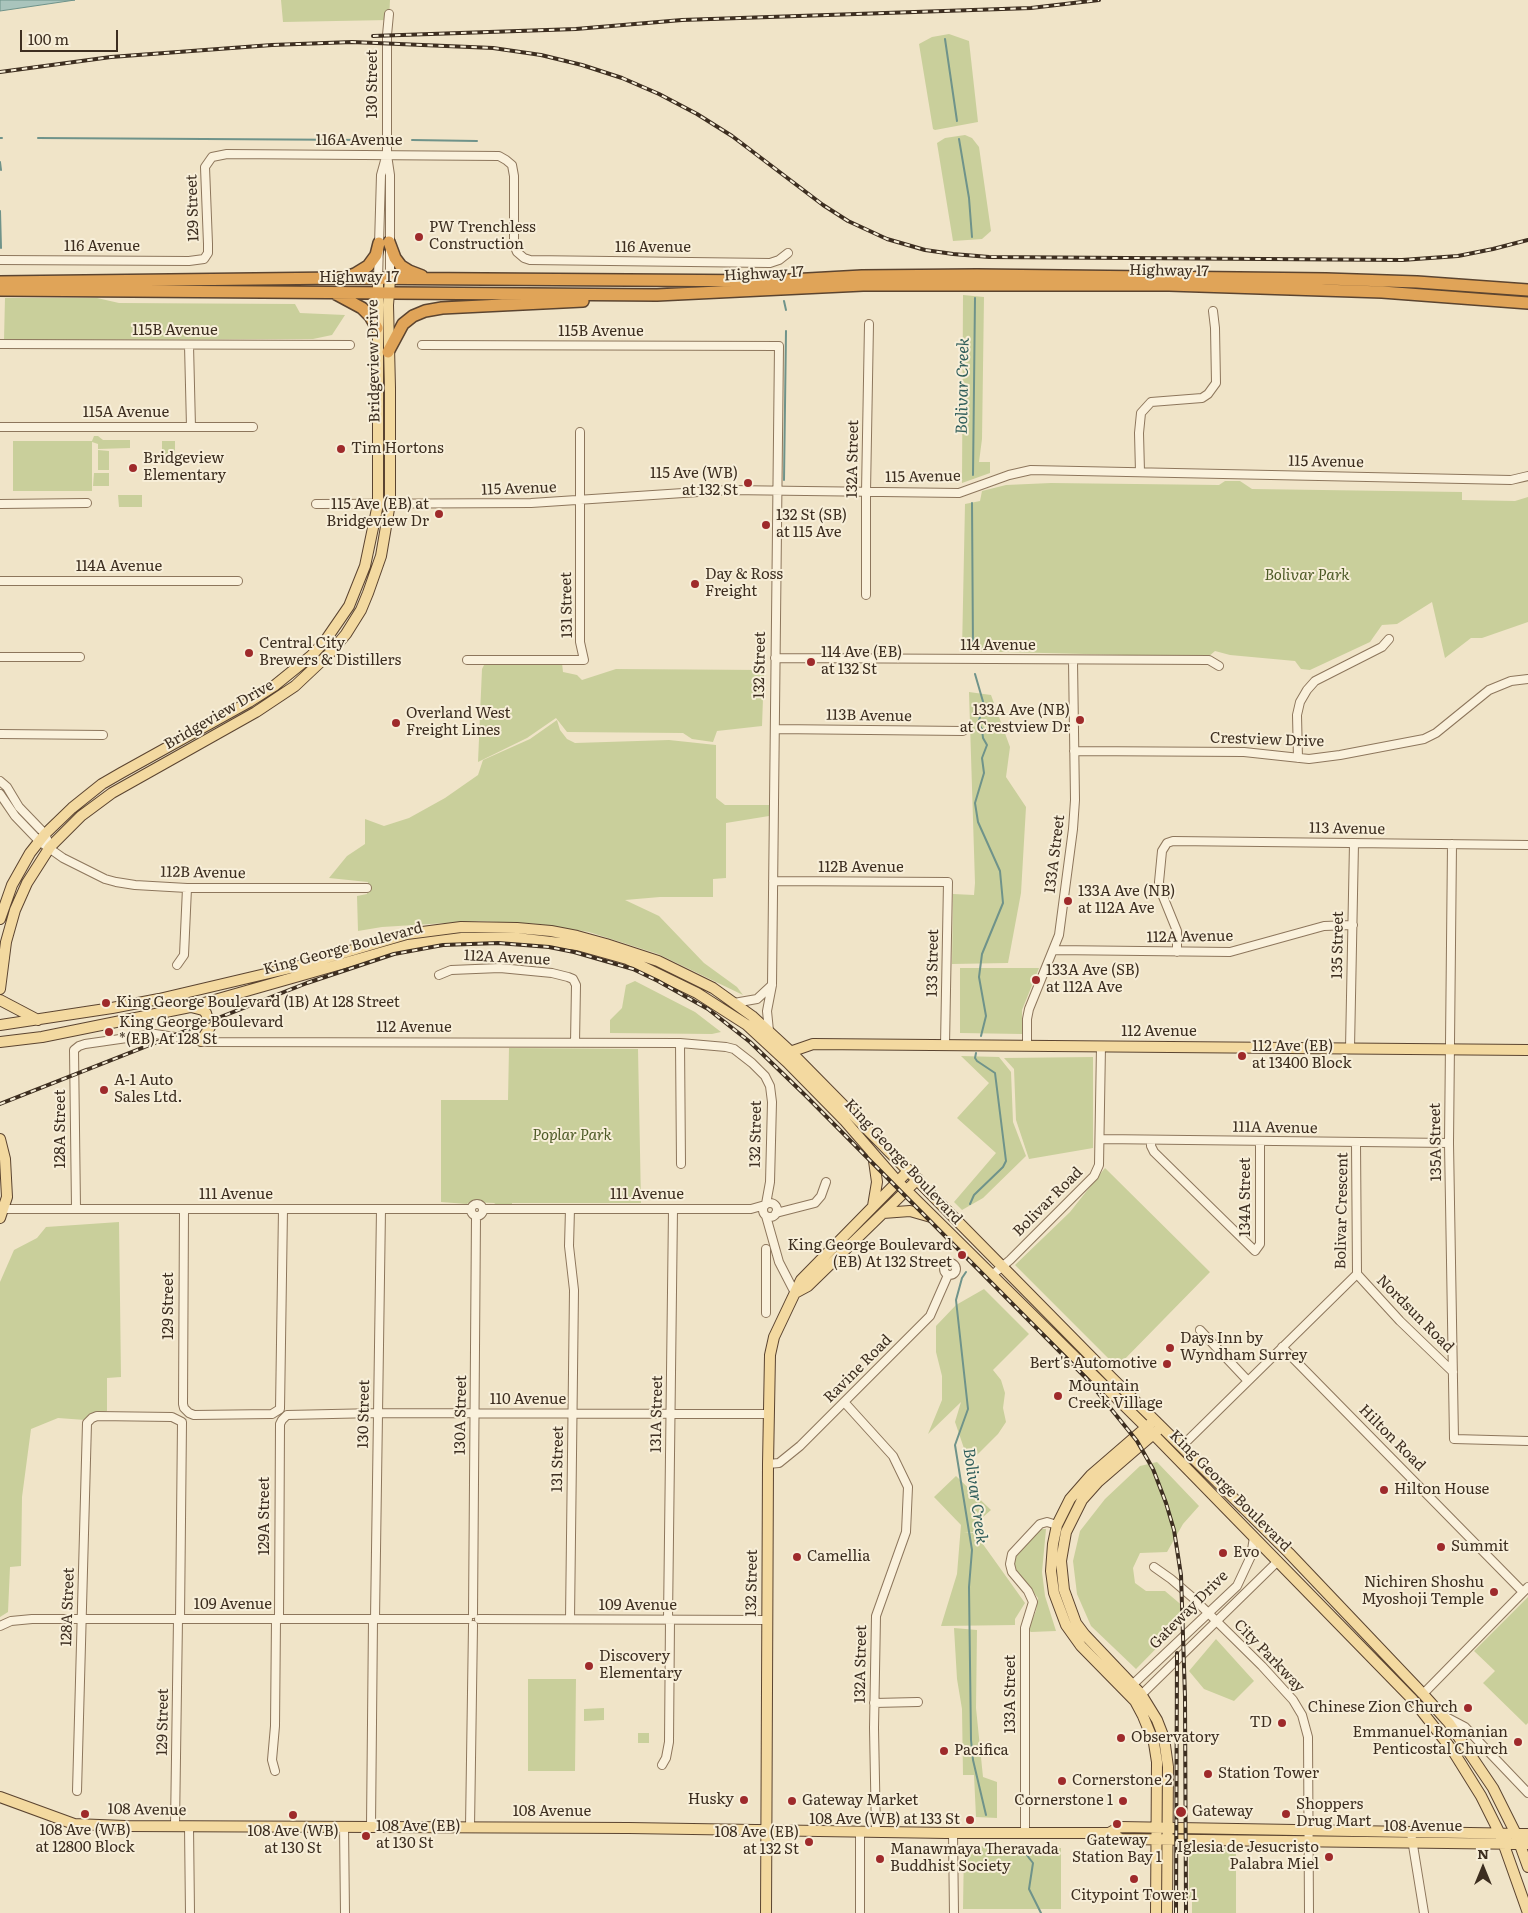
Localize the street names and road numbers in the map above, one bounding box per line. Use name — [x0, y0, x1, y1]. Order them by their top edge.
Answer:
street label: 130 Street — [364, 50, 382, 118]
street label: 116A Avenue — [316, 132, 402, 150]
street label: 129 Street — [183, 174, 203, 242]
street label: 116 Avenue — [64, 238, 140, 256]
street label: 116 Avenue — [615, 239, 691, 257]
street label: Highway 17 — [1129, 261, 1209, 281]
street label: Highway 17 — [724, 263, 804, 285]
street label: Highway 17 — [319, 269, 399, 287]
street label: Bridgeview Drive — [364, 299, 384, 423]
street label: 115B Avenue — [132, 322, 218, 340]
street label: 115B Avenue — [558, 323, 644, 341]
street label: 115A Avenue — [83, 404, 169, 422]
street label: 132A Street — [843, 420, 863, 498]
street label: 115 Avenue — [1288, 452, 1364, 472]
street label: 115 Avenue — [885, 467, 961, 487]
street label: 115 Avenue — [481, 479, 557, 499]
street label: 114A Avenue — [76, 558, 162, 576]
street label: 131 Street — [557, 572, 577, 638]
street label: 132 Street — [750, 631, 770, 699]
street label: 114 Avenue — [960, 637, 1036, 655]
street label: Bridgeview Drive — [161, 676, 277, 754]
street label: 113B Avenue — [826, 706, 912, 726]
street label: Crestview Drive — [1210, 729, 1324, 751]
street label: 133A Street — [1041, 814, 1069, 894]
street label: 113 Avenue — [1309, 819, 1385, 839]
street label: 112B Avenue — [818, 859, 904, 877]
street label: 112B Avenue — [160, 863, 246, 883]
street label: 135 Street — [1328, 911, 1348, 979]
street label: King George Boulevard — [261, 919, 425, 979]
street label: 112A Avenue — [1147, 927, 1233, 947]
street label: 133 Street — [923, 929, 943, 997]
street label: 112A Avenue — [463, 947, 551, 969]
street label: 112 Avenue — [376, 1019, 452, 1037]
street label: 112 Avenue — [1121, 1023, 1197, 1041]
street label: 128A Street — [52, 1090, 70, 1168]
street label: King George Boulevard — [840, 1096, 966, 1228]
street label: 132 Street — [746, 1100, 766, 1168]
street label: 135A Street — [1426, 1102, 1446, 1182]
street label: 111A Avenue — [1232, 1118, 1318, 1138]
street label: Bolivar Crescent — [1332, 1152, 1352, 1270]
street label: 134A Street — [1237, 1157, 1255, 1237]
street label: Bolivar Road — [1009, 1163, 1087, 1241]
street label: 111 Avenue — [199, 1186, 273, 1204]
street label: 111 Avenue — [610, 1186, 684, 1204]
street label: 129 Street — [160, 1272, 178, 1340]
street label: Nordsun Road — [1373, 1272, 1457, 1356]
street label: Ravine Road — [820, 1331, 896, 1407]
street label: 130A Street — [451, 1375, 471, 1455]
street label: 131A Street — [647, 1375, 667, 1453]
street label: 130 Street — [354, 1379, 374, 1449]
street label: 110 Avenue — [490, 1391, 566, 1409]
street label: Hilton Road — [1355, 1401, 1429, 1475]
street label: 131 Street — [548, 1426, 568, 1492]
street label: King George Boulevard — [1165, 1426, 1295, 1556]
street label: 129A Street — [256, 1477, 274, 1555]
street label: 132 Street — [742, 1549, 762, 1617]
street label: 128A Street — [58, 1567, 78, 1647]
street label: Gateway Drive — [1146, 1567, 1232, 1653]
street label: 109 Avenue — [194, 1596, 272, 1614]
street label: 109 Avenue — [599, 1597, 677, 1615]
street label: City Parkway — [1230, 1616, 1308, 1696]
street label: 132A Street — [851, 1625, 871, 1703]
street label: 133A Street — [1002, 1655, 1020, 1733]
street label: 129 Street — [153, 1688, 173, 1756]
street label: 108 Avenue — [107, 1800, 187, 1820]
street label: 108 Avenue — [513, 1803, 591, 1821]
street label: 108 Avenue — [1384, 1818, 1462, 1836]

